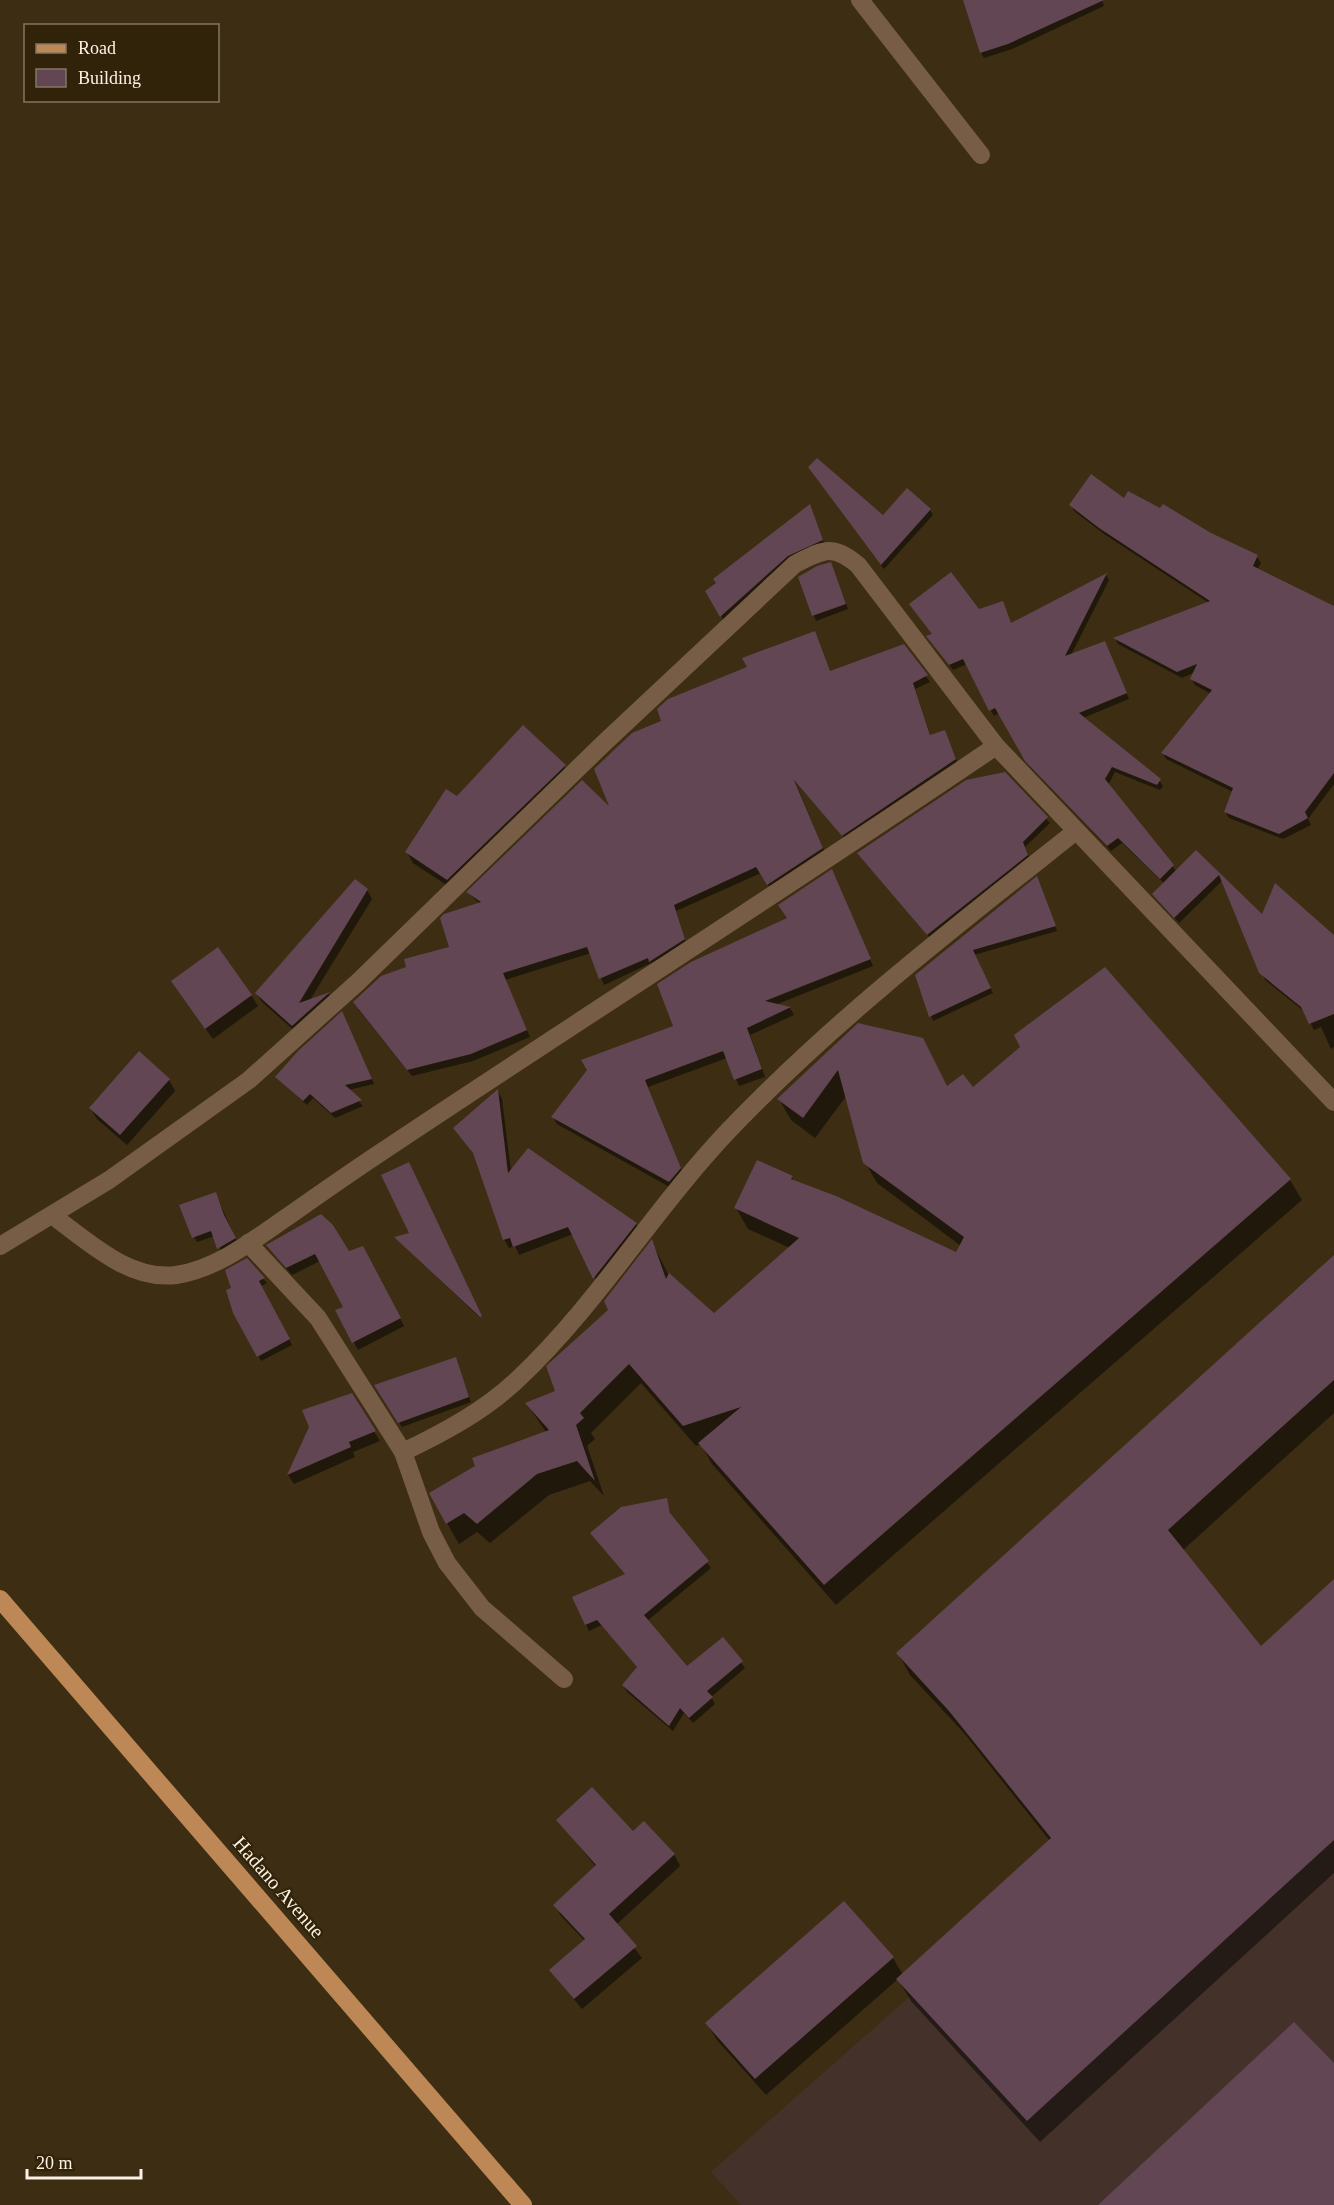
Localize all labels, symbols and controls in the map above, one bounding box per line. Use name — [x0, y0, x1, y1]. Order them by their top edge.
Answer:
legend — [24, 24, 219, 102]
text: Road — [78, 38, 116, 58]
text: Building — [78, 68, 141, 88]
street label: Hadano Avenue — [229, 1832, 329, 1942]
scale bar — [27, 2142, 141, 2180]
text: 20 m — [36, 2153, 73, 2173]

